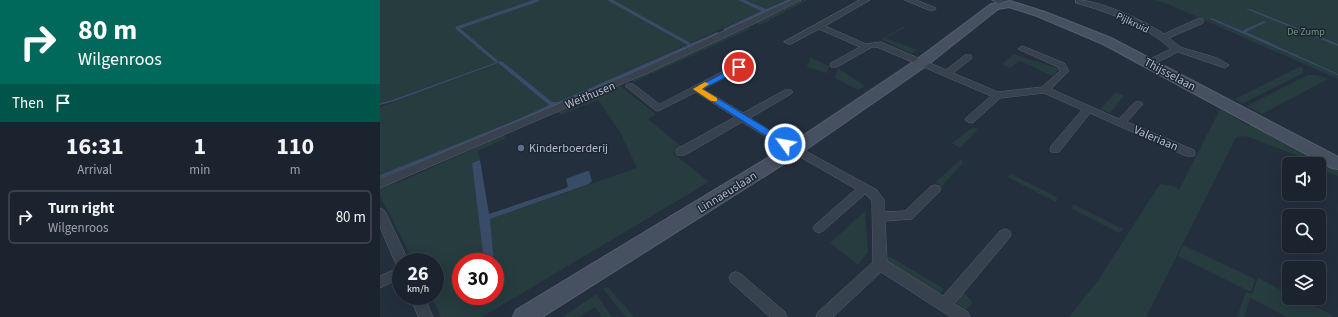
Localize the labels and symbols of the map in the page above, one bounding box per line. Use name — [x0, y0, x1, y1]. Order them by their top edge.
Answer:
street label: Pijlkruid — [1114, 9, 1151, 37]
park label: De Zump — [1287, 25, 1325, 39]
pin — [722, 50, 756, 84]
street label: Thijsselaan — [1141, 54, 1199, 95]
street label: Weithusen — [562, 77, 618, 114]
street label: Valeriaan — [1131, 122, 1181, 155]
position arrow — [764, 123, 806, 165]
place label: Kinderboerderij — [529, 140, 608, 157]
marker: Kinderboerderij — [516, 143, 526, 153]
street label: Linnaeuslaan — [694, 167, 760, 217]
speed limit sign: 30 — [452, 253, 504, 305]

